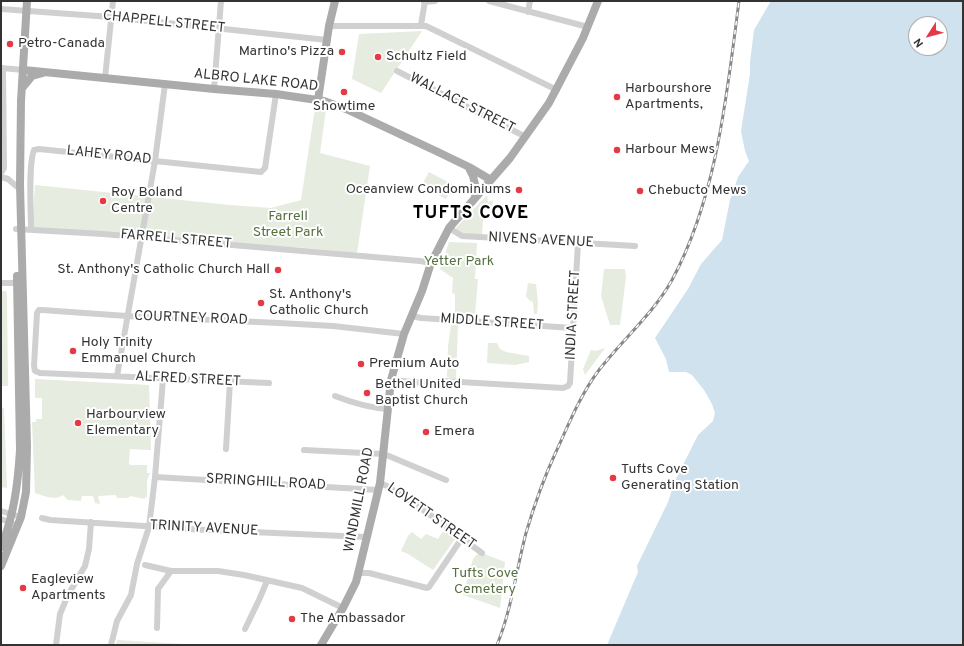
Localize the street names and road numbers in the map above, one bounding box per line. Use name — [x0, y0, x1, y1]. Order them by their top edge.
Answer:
street label: CHAPPELL STREET — [102, 8, 226, 38]
street label: ALBRO LAKE ROAD — [193, 66, 319, 96]
street label: WALLACE STREET — [406, 70, 518, 138]
street label: LAHEY ROAD — [66, 143, 152, 169]
street label: FARRELL STREET — [120, 227, 232, 253]
street label: NIVENS AVENUE — [488, 230, 594, 252]
street label: INDIA STREET — [563, 270, 585, 360]
street label: COURTNEY ROAD — [134, 309, 248, 329]
street label: MIDDLE STREET — [440, 311, 544, 335]
street label: ALFRED STREET — [135, 369, 241, 391]
street label: WINDMILL ROAD — [342, 446, 378, 554]
street label: SPRINGHILL ROAD — [206, 471, 326, 495]
street label: LOVETT STREET — [383, 480, 479, 554]
street label: TRINITY AVENUE — [149, 518, 259, 540]

